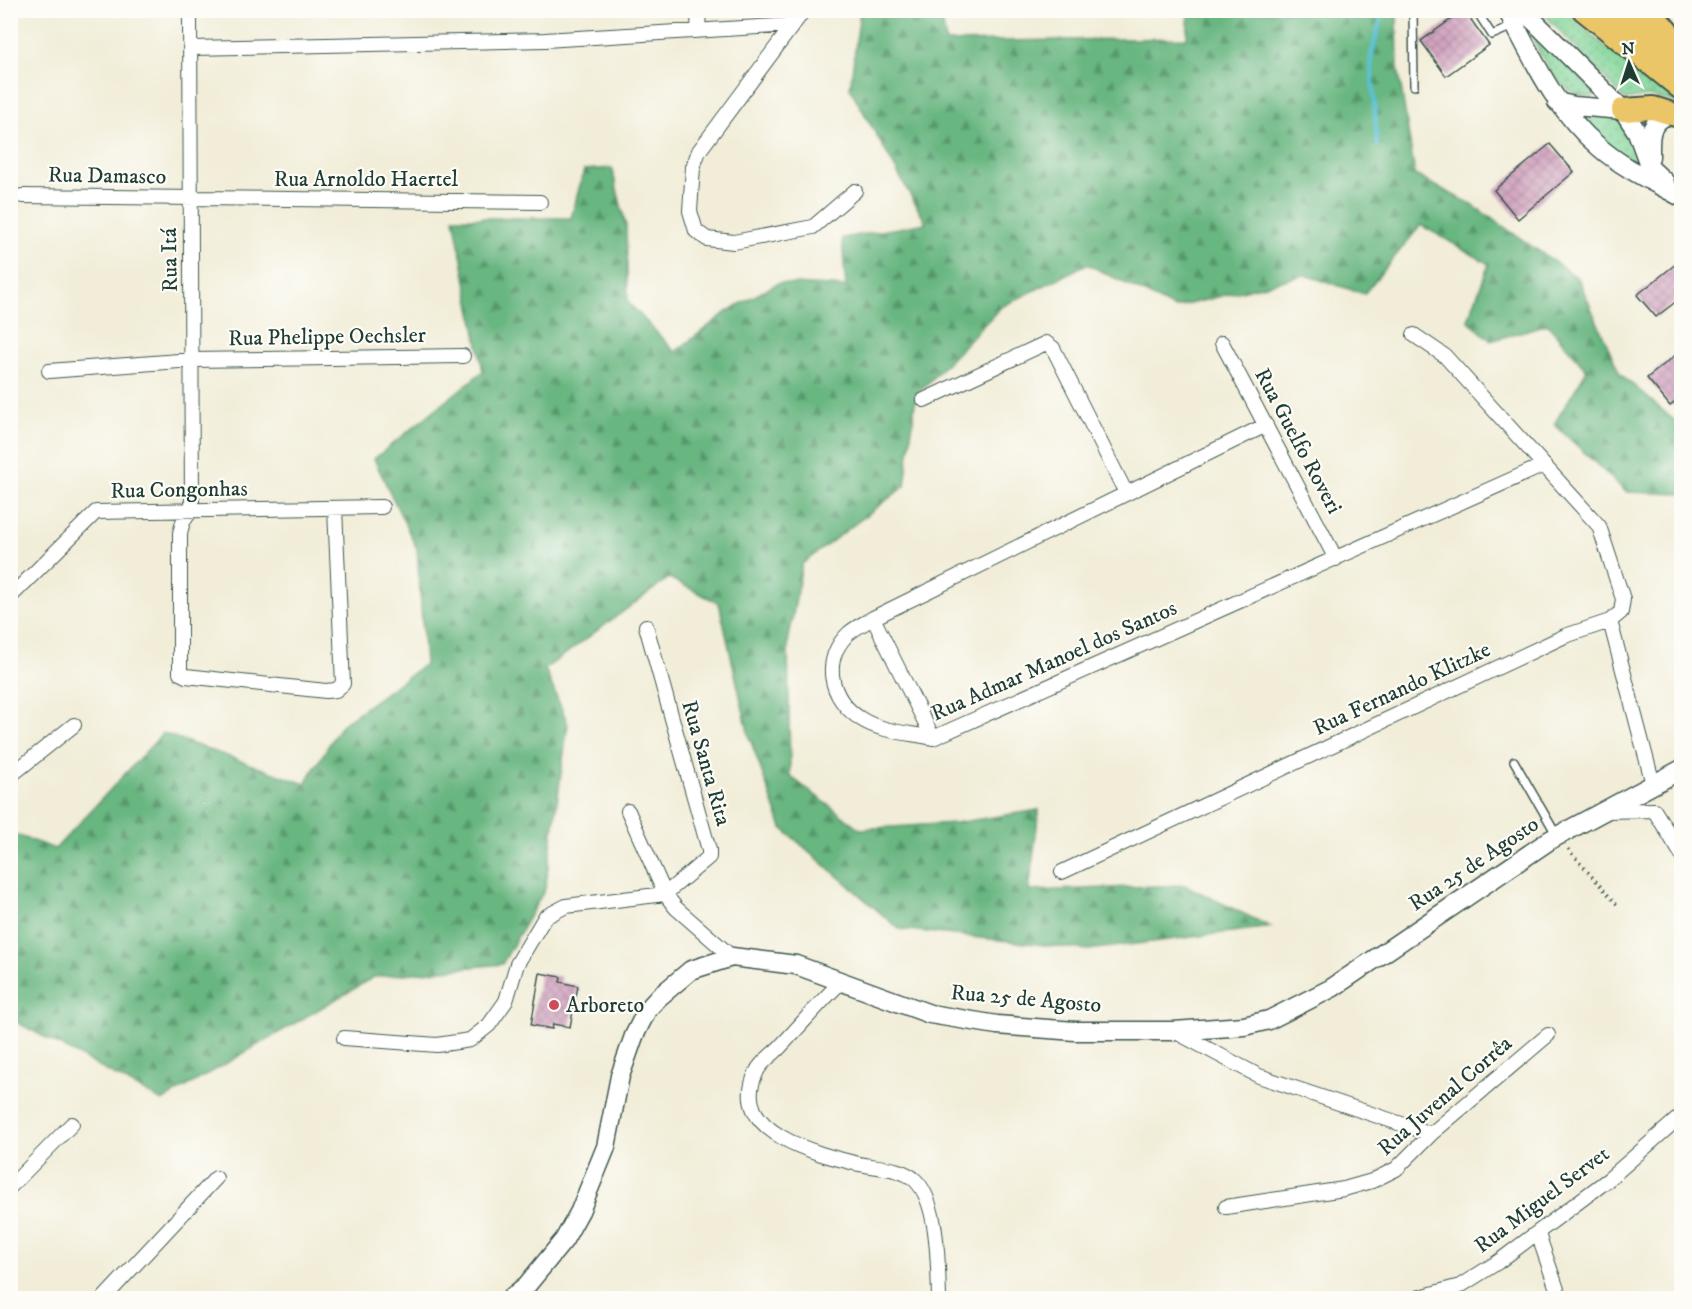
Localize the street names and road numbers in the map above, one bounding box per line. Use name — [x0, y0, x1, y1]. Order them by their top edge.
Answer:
street label: Rua Damasco — [48, 161, 166, 191]
street label: Rua Arnoldo Haertel — [274, 166, 459, 193]
street label: Rua Itá — [156, 227, 184, 292]
street label: Rua Phelippe Oechsler — [228, 322, 427, 352]
street label: Rua Guelfo Roveri — [1248, 364, 1348, 518]
street label: Rua Congonhas — [110, 475, 248, 505]
street label: Rua Admar Manoel dos Santos — [927, 595, 1181, 727]
street label: Rua Fernando Klitzke — [1309, 636, 1495, 742]
street label: Rua Santa Rita — [675, 697, 737, 829]
street label: Rua 25 de Agosto — [1404, 811, 1544, 917]
street label: Rua 25 de Agosto — [950, 979, 1102, 1019]
street label: Rua Juvenal Corrêa — [1372, 1030, 1518, 1162]
street label: Rua Miguel Servet — [1469, 1141, 1615, 1259]

